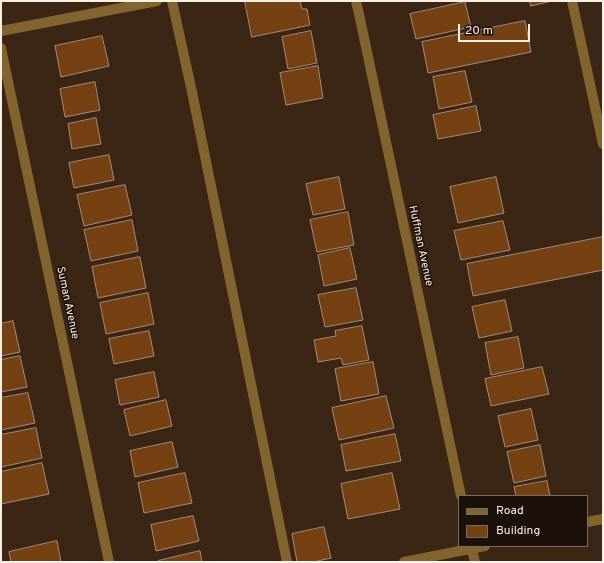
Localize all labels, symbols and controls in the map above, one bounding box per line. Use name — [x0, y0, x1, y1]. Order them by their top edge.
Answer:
scale bar — [460, 16, 532, 42]
text: 20 m — [465, 23, 493, 39]
street label: Huffman Avenue — [405, 204, 435, 288]
street label: Suman Avenue — [53, 266, 81, 340]
legend — [458, 495, 588, 547]
text: Road — [496, 503, 524, 519]
text: Building — [496, 523, 540, 539]

